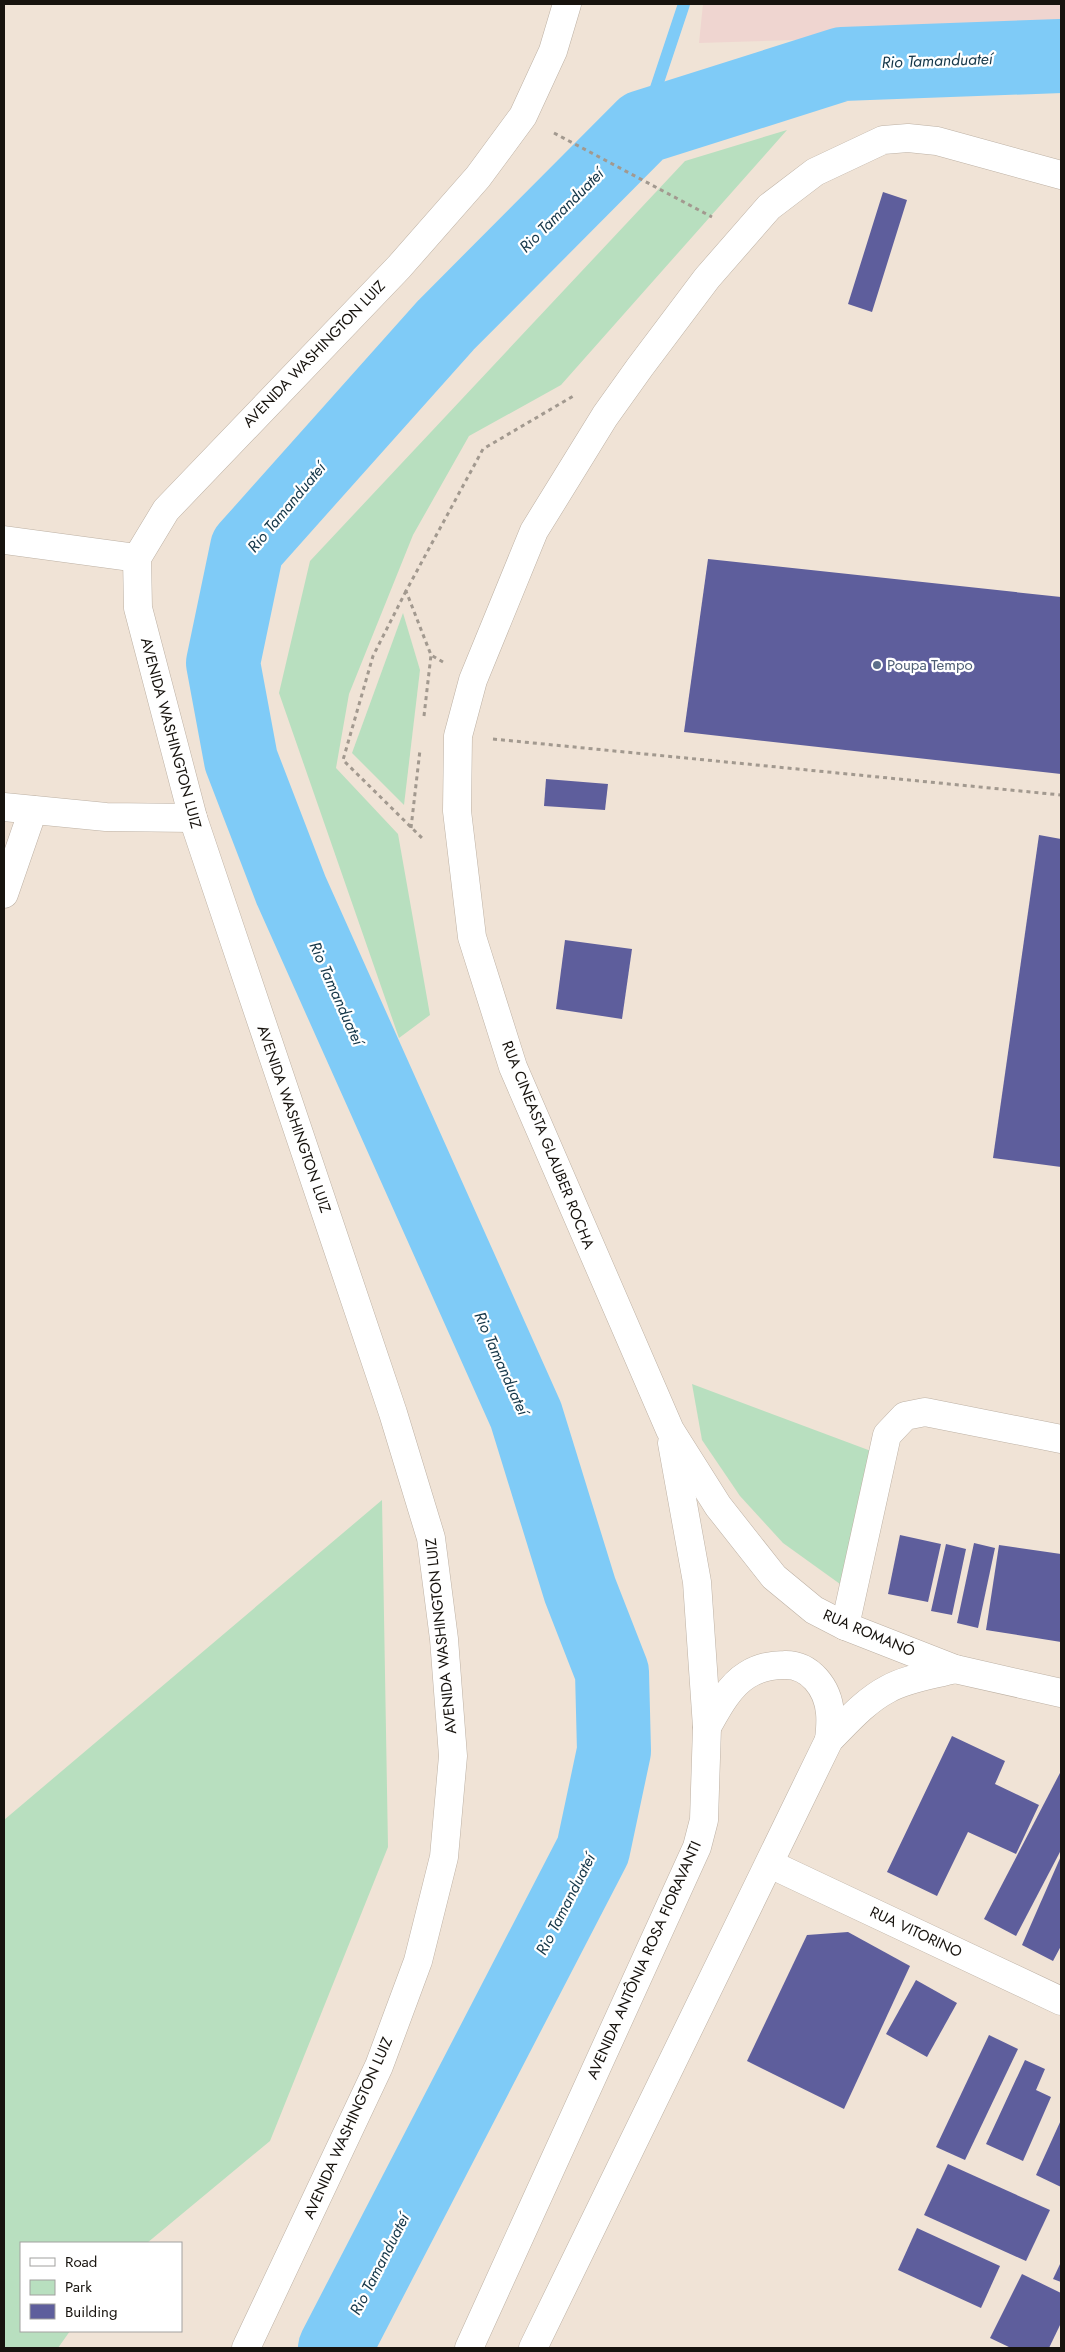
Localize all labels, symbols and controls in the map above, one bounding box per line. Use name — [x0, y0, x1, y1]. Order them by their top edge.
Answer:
water label: Rio Tamanduateí — [881, 47, 995, 74]
water label: Rio Tamanduateí — [514, 162, 610, 258]
street label: AVENIDA WASHINGTON LUIZ — [238, 276, 390, 432]
water label: Rio Tamanduateí — [242, 456, 332, 557]
street label: AVENIDA WASHINGTON LUIZ — [135, 635, 207, 831]
place label: Poupa Tempo — [887, 654, 973, 676]
marker: Poupa Tempo — [871, 659, 883, 671]
water label: Rio Tamanduateí — [303, 938, 370, 1050]
street label: AVENIDA WASHINGTON LUIZ — [252, 1022, 336, 1216]
street label: RUA CINEASTA GLAUBER ROCHA — [496, 1038, 600, 1252]
water label: Rio Tamanduateí — [468, 1308, 535, 1420]
street label: AVENIDA WASHINGTON LUIZ — [420, 1537, 462, 1735]
street label: RUA ROMANÓ — [820, 1604, 919, 1662]
street label: AVENIDA ANTÔNIA ROSA FIORAVANTI — [581, 1837, 707, 2083]
water label: Rio Tamanduateí — [530, 1848, 602, 1959]
street label: RUA VITORINO — [866, 1901, 966, 1963]
street label: AVENIDA WASHINGTON LUIZ — [298, 2034, 398, 2222]
water label: Rio Tamanduateí — [344, 2208, 416, 2319]
legend — [20, 2242, 182, 2332]
text: Road — [65, 2251, 97, 2273]
text: Park — [65, 2276, 92, 2298]
text: Building — [65, 2301, 117, 2323]

